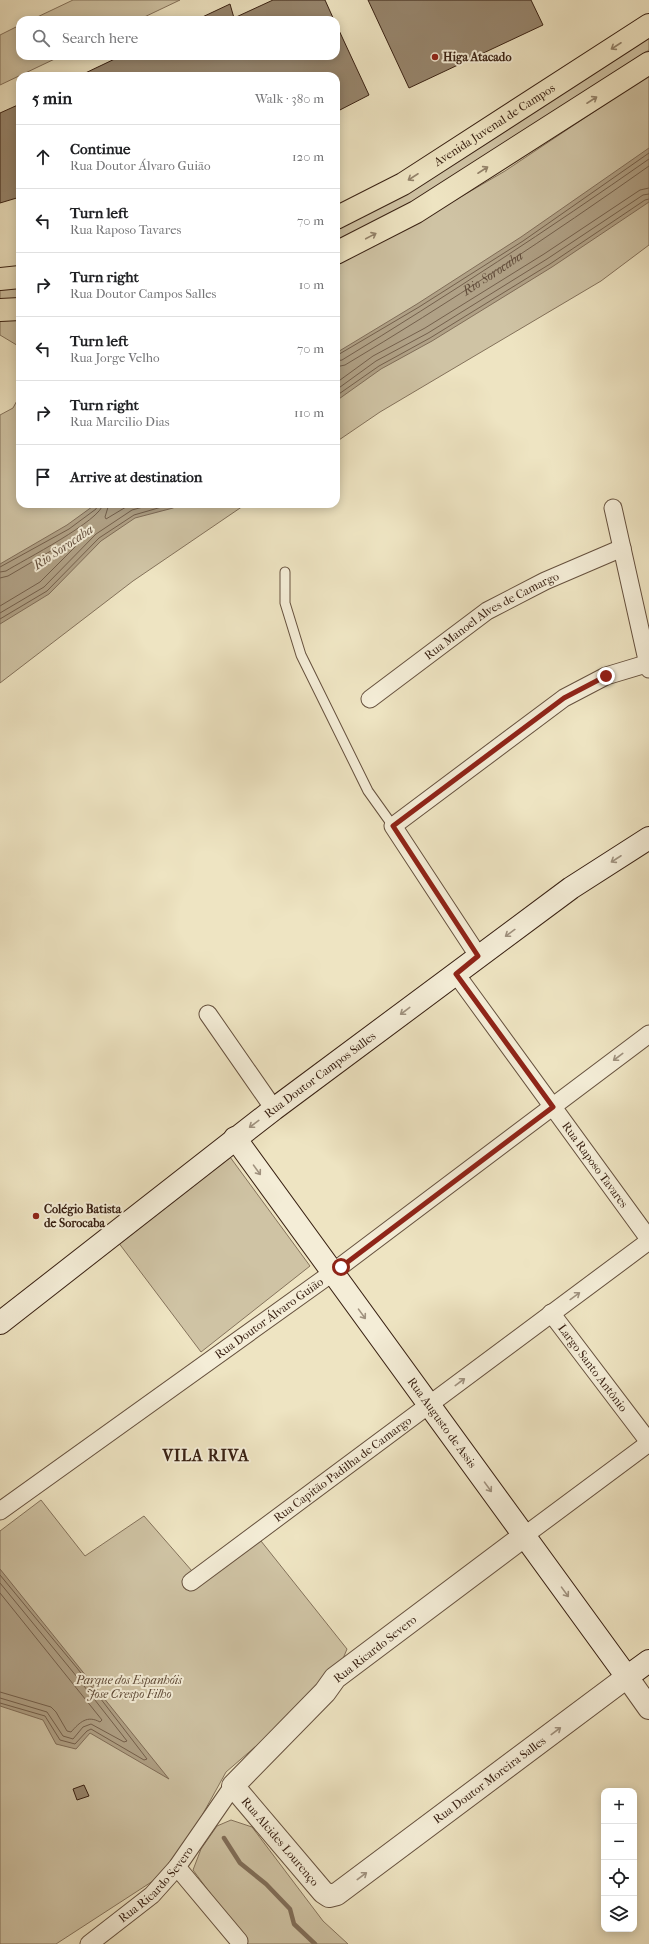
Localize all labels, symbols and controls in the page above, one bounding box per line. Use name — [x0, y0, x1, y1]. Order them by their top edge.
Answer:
search box — [16, 16, 340, 60]
icon: search — [30, 27, 52, 49]
text: Search here — [62, 29, 138, 47]
one-way arrow — [611, 42, 622, 50]
place label: Higa Atacado — [443, 50, 512, 65]
marker: Higa Atacado — [430, 52, 440, 62]
street label: Avenida Juvenal de Campos — [430, 80, 558, 170]
text: 5 min — [32, 88, 72, 108]
text: Walk · 380 m — [255, 91, 324, 106]
one-way arrow — [586, 95, 598, 103]
text: Continue — [70, 140, 130, 158]
icon: ahead — [32, 146, 54, 168]
text: 120 m — [292, 149, 324, 164]
text: Rua Doutor Álvaro Guião — [70, 158, 211, 173]
one-way arrow — [477, 166, 489, 174]
one-way arrow — [407, 174, 419, 182]
text: Turn left — [70, 204, 128, 222]
icon: left — [32, 210, 54, 232]
text: 70 m — [297, 213, 324, 228]
text: Rua Raposo Tavares — [70, 222, 181, 237]
one-way arrow — [365, 232, 377, 239]
water label: Rio Sorocaba — [458, 247, 525, 298]
text: Turn right — [70, 268, 139, 286]
icon: right — [32, 274, 54, 296]
text: 10 m — [299, 277, 324, 292]
text: Rua Doutor Campos Salles — [70, 286, 216, 301]
text: Turn left — [70, 332, 128, 350]
icon: left — [32, 338, 54, 360]
text: 70 m — [297, 341, 324, 356]
text: Rua Jorge Velho — [70, 350, 160, 365]
text: Turn right — [70, 396, 139, 414]
icon: right — [32, 402, 54, 424]
text: 110 m — [294, 405, 324, 420]
text: Rua Marcilio Dias — [70, 414, 170, 429]
icon: arrive — [32, 466, 54, 488]
text: Arrive at destination — [70, 468, 202, 486]
water label: Rio Sorocaba — [29, 521, 96, 573]
street label: Rua Manoel Alves de Camargo — [422, 569, 561, 663]
route end — [597, 667, 615, 685]
one-way arrow — [611, 855, 622, 863]
one-way arrow — [504, 929, 515, 938]
one-way arrow — [400, 1007, 411, 1015]
street label: Rua Doutor Campos Salles — [262, 1028, 379, 1121]
one-way arrow — [612, 1053, 623, 1062]
one-way arrow — [249, 1119, 260, 1128]
street label: Rua Raposo Tavares — [559, 1119, 631, 1211]
one-way arrow — [253, 1164, 262, 1175]
place label: Colégio Batista de Sorocaba — [44, 1202, 122, 1230]
marker: Colégio Batista de Sorocaba — [31, 1211, 41, 1221]
route start — [332, 1258, 350, 1276]
street label: Rua Doutor Álvaro Guião — [212, 1275, 326, 1362]
one-way arrow — [569, 1291, 580, 1300]
one-way arrow — [358, 1308, 366, 1319]
street label: Largo Santo Antônio — [555, 1321, 630, 1414]
street label: Rua Augusto de Assis — [404, 1375, 480, 1471]
one-way arrow — [454, 1377, 465, 1386]
street label: Rua Capitão Padilha de Camargo — [271, 1413, 414, 1525]
district label: VILA RIVA — [161, 1446, 250, 1465]
one-way arrow — [484, 1481, 492, 1492]
one-way arrow — [561, 1586, 569, 1597]
street label: Rua Ricardo Severo — [331, 1612, 419, 1686]
park label: Parque dos Espanhóis Jose Crespo Filho — [75, 1673, 182, 1701]
one-way arrow — [550, 1727, 561, 1735]
street label: Rua Doutor Moreira Salles — [431, 1733, 549, 1826]
map controls — [601, 1788, 637, 1932]
button: + — [601, 1788, 637, 1824]
street label: Rua Alcides Lourenço — [239, 1794, 322, 1889]
button: − — [601, 1824, 637, 1860]
street label: Rua Ricardo Severo — [116, 1844, 196, 1925]
button: locate — [601, 1860, 637, 1896]
one-way arrow — [356, 1871, 367, 1880]
button: layers — [601, 1896, 637, 1932]

